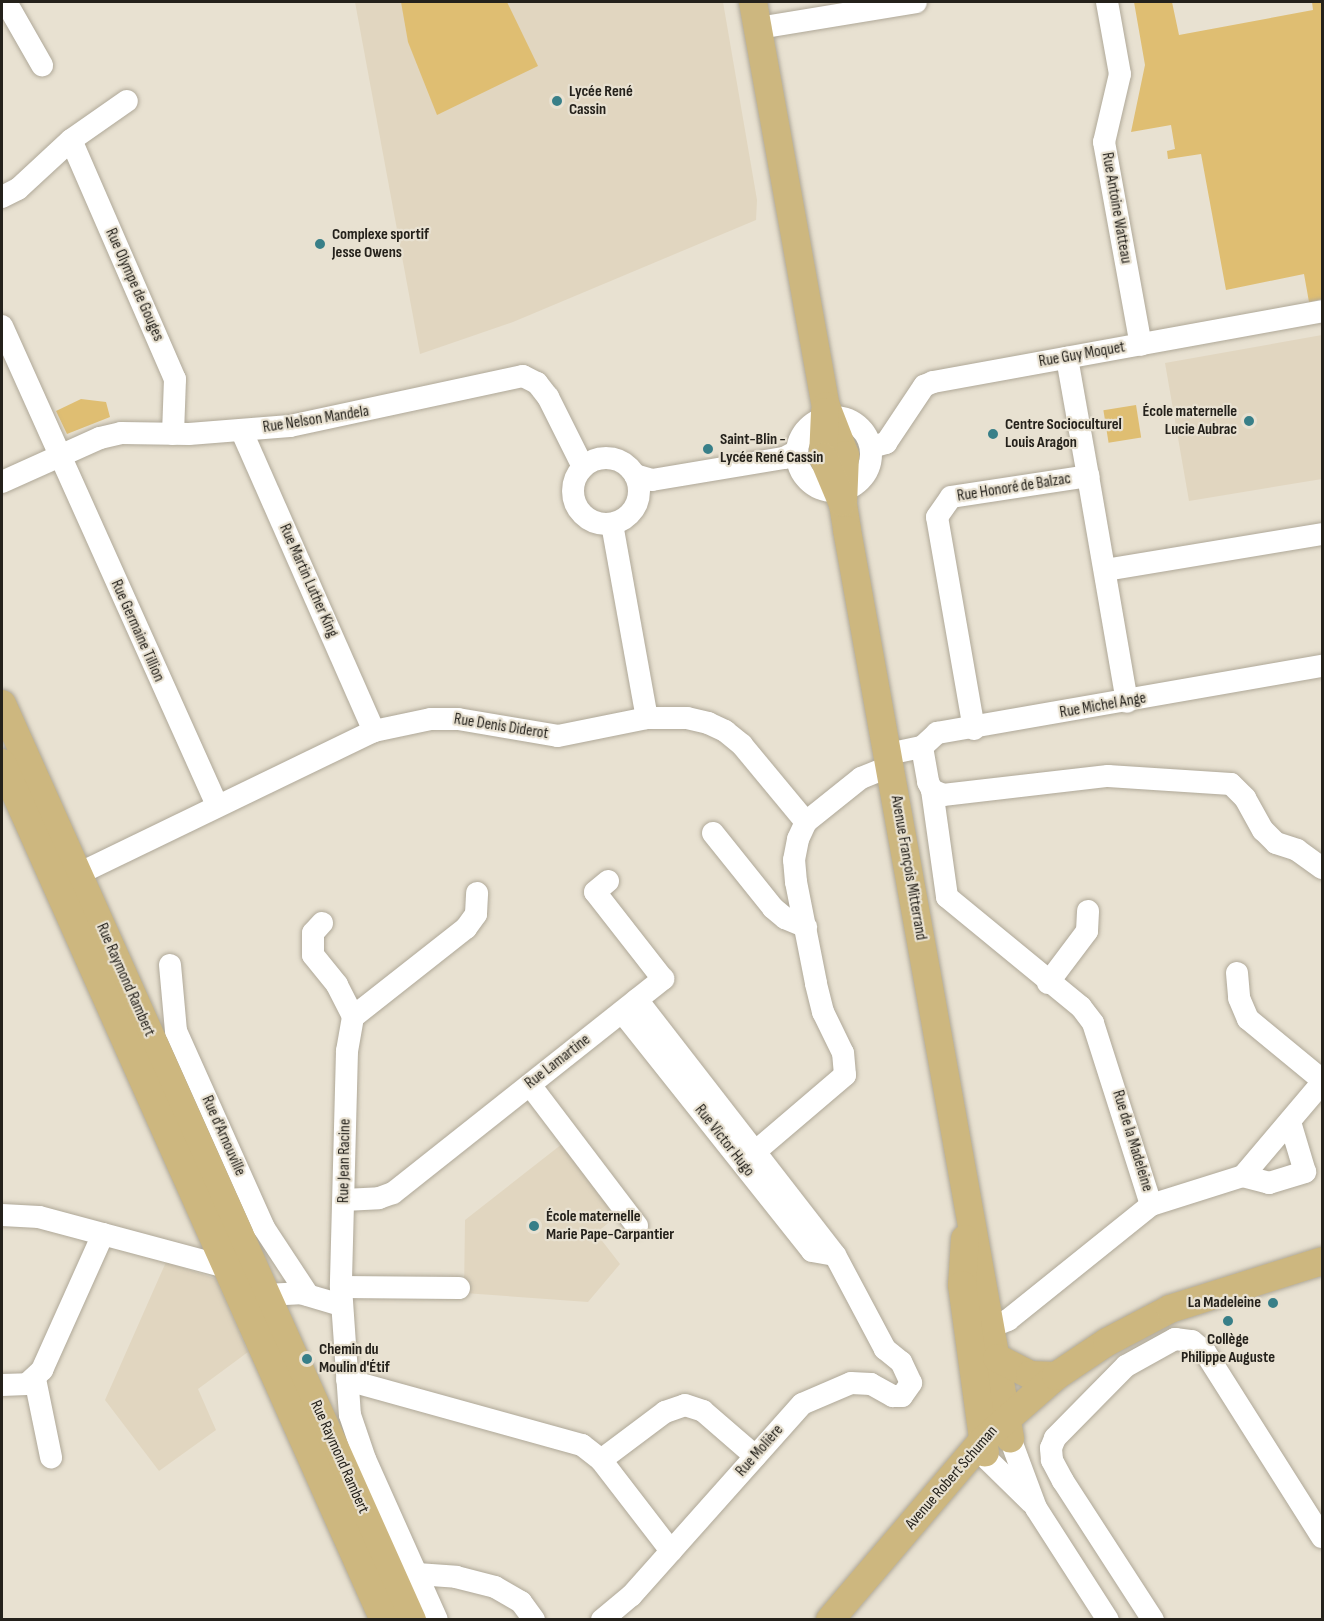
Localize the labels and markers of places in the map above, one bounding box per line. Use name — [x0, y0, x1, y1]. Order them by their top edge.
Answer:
place label: Lycée René Cassin — [569, 82, 633, 120]
marker: Lycée René Cassin — [550, 94, 564, 108]
place label: Complexe sportif Jesse Owens — [332, 225, 429, 263]
marker: Complexe sportif Jesse Owens — [313, 237, 327, 251]
place label: École maternelle Lucie Aubrac — [1142, 402, 1237, 440]
marker: École maternelle Lucie Aubrac — [1242, 414, 1256, 428]
place label: Centre Socioculturel Louis Aragon — [1005, 415, 1122, 453]
marker: Centre Socioculturel Louis Aragon — [986, 427, 1000, 441]
place label: Saint-Blin - Lycée René Cassin — [720, 430, 823, 468]
marker: Saint-Blin - Lycée René Cassin — [701, 442, 715, 456]
place label: École maternelle Marie Pape-Carpantier — [546, 1207, 674, 1245]
marker: École maternelle Marie Pape-Carpantier — [527, 1219, 541, 1233]
place label: La Madeleine — [1188, 1293, 1261, 1313]
marker: La Madeleine — [1266, 1296, 1280, 1310]
marker: Collège Philippe Auguste — [1221, 1314, 1235, 1328]
place label: Collège Philippe Auguste — [1181, 1330, 1275, 1368]
place label: Chemin du Moulin d'Étif — [319, 1340, 390, 1378]
marker: Chemin du Moulin d'Étif — [300, 1352, 314, 1366]

